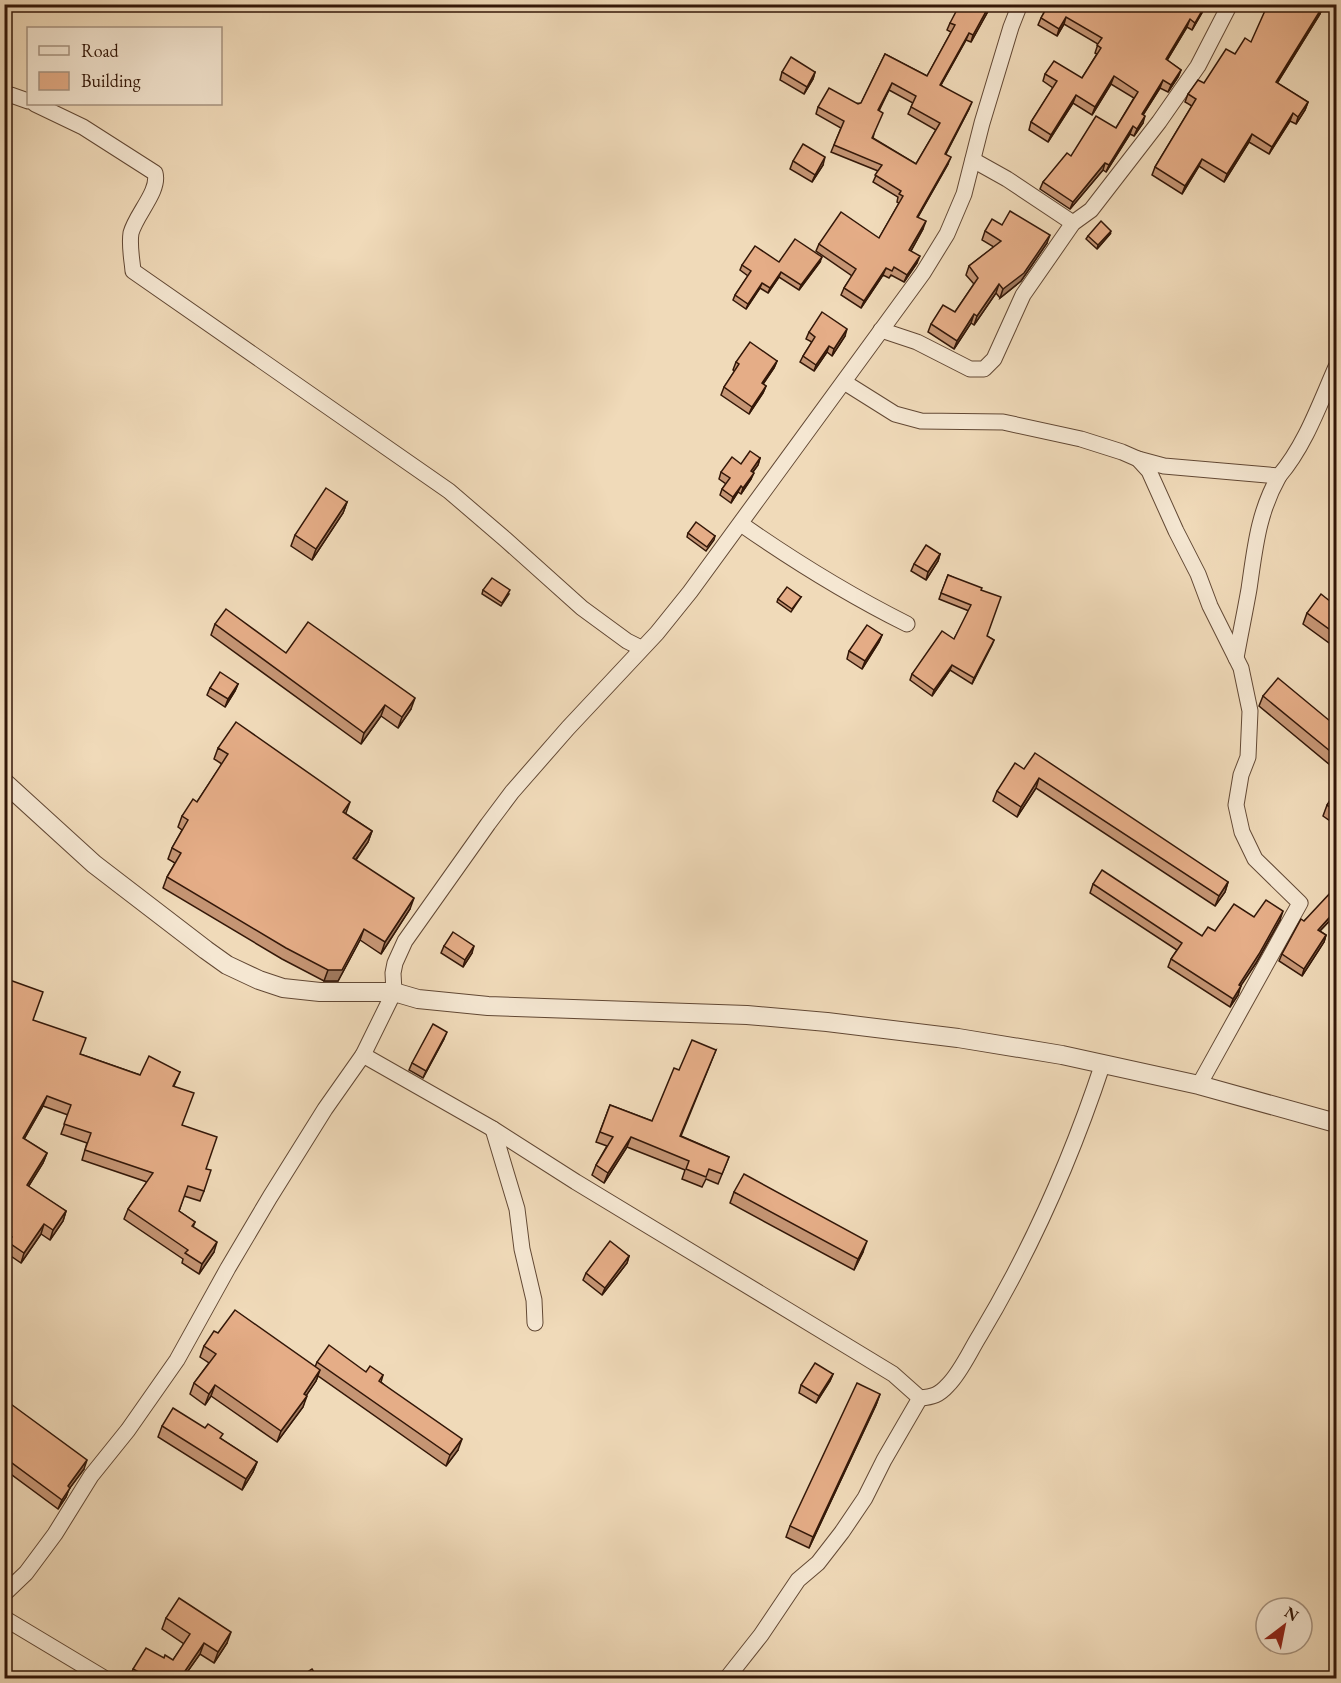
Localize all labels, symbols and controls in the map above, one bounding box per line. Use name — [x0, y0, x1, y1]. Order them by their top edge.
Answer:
legend — [27, 27, 222, 105]
text: Road — [81, 39, 120, 62]
text: Building — [81, 69, 141, 92]
north arrow — [1254, 1596, 1314, 1656]
text: N — [1281, 1601, 1303, 1626]

